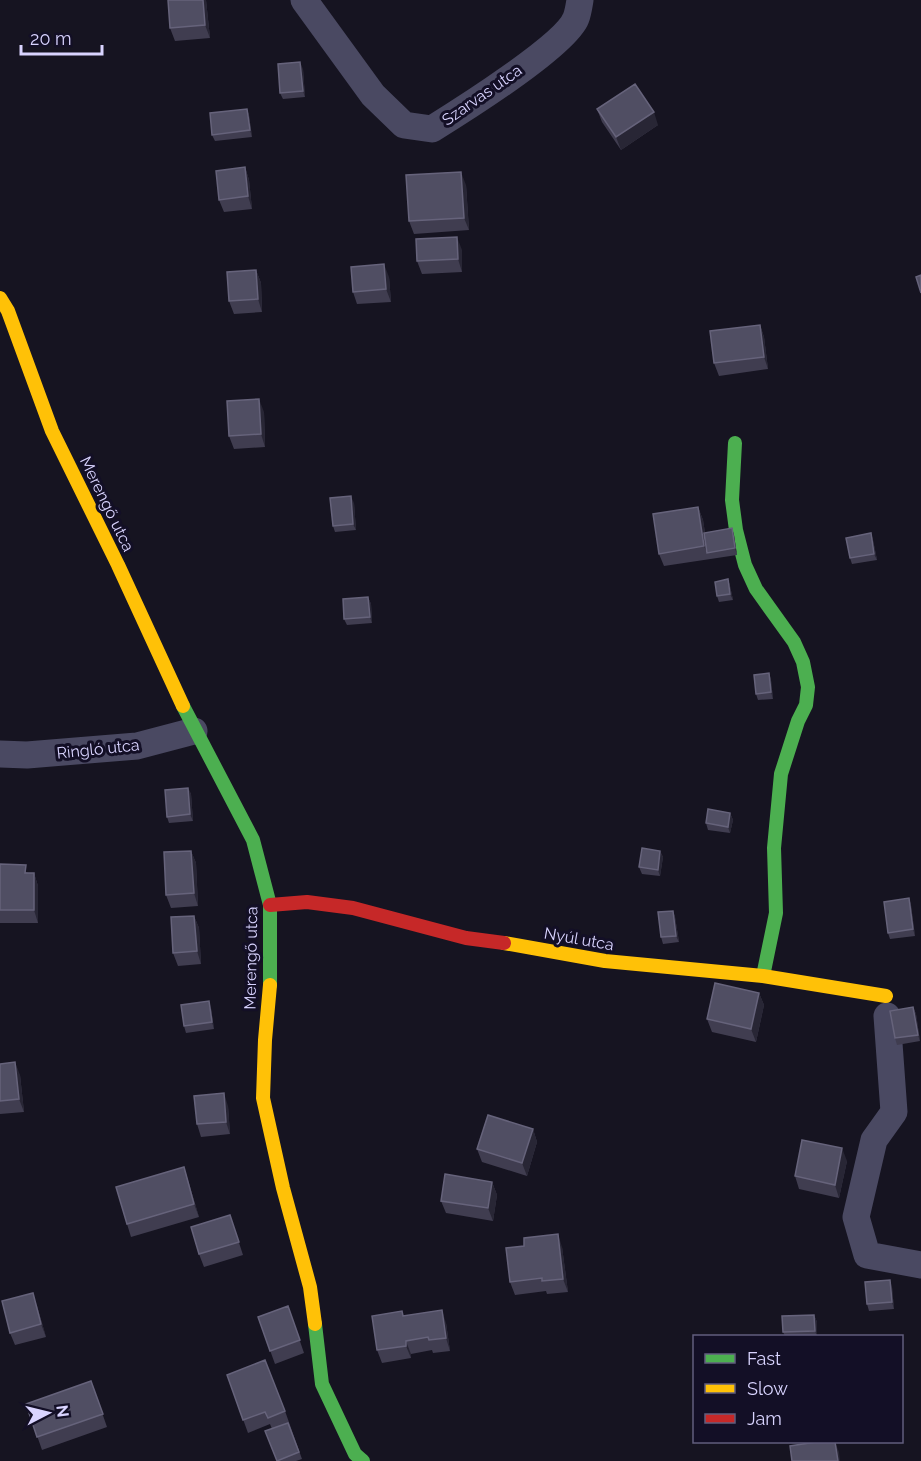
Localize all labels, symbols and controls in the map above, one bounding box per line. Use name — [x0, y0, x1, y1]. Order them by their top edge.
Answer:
scale bar — [21, 18, 102, 56]
text: 20 m — [30, 28, 72, 49]
street label: Szarvas utca — [438, 61, 526, 129]
street label: Merengő utca — [76, 454, 138, 554]
street label: Ringló utca — [56, 735, 140, 763]
street label: Merengő utca — [241, 906, 261, 1010]
street label: Nyúl utca — [543, 924, 615, 954]
legend — [693, 1335, 903, 1443]
text: Fast — [747, 1348, 781, 1369]
text: Slow — [747, 1378, 788, 1399]
north arrow — [18, 1383, 78, 1443]
text: N — [52, 1404, 73, 1418]
text: Jam — [747, 1408, 782, 1429]

